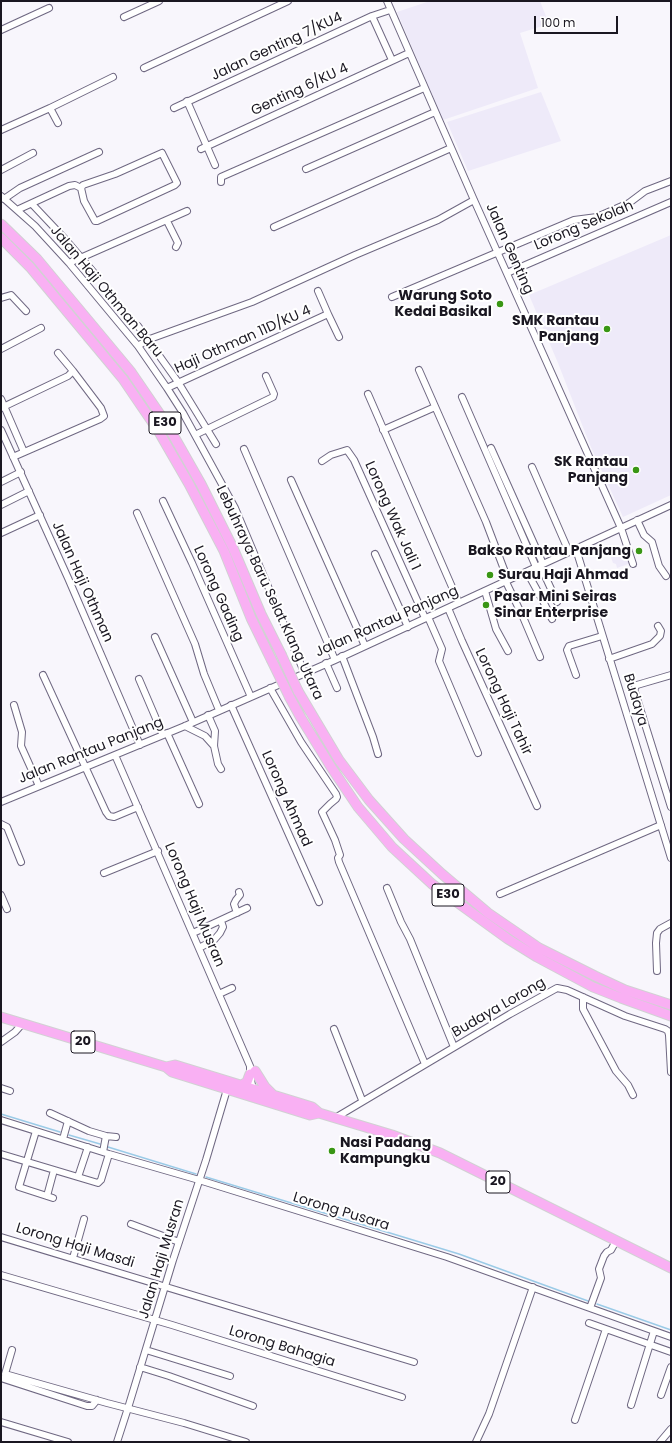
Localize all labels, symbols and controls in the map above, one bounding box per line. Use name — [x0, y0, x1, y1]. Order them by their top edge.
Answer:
scale bar — [536, 8, 620, 34]
street label: Jalan Genting 7/KU4 — [209, 9, 345, 85]
text: 100 m — [541, 14, 575, 31]
street label: Genting 6/KU 4 — [249, 60, 351, 120]
street label: Lorong Sekolah — [532, 198, 636, 254]
street label: Jalan Genting — [481, 201, 537, 297]
street label: Jalan Haji Othman Baru — [46, 223, 166, 361]
place label: Warung Soto Kedai Basikal — [395, 288, 492, 320]
marker: Warung Soto Kedai Basikal — [495, 299, 505, 309]
street label: Haji Othman 11D/KU 4 — [172, 302, 314, 378]
place label: SMK Rantau Panjang — [512, 313, 599, 346]
marker: SMK Rantau Panjang — [602, 324, 612, 334]
road number: E30 — [149, 412, 181, 434]
place label: SK Rantau Panjang — [554, 454, 628, 486]
street label: Lorong Wak Jali 1 — [360, 459, 424, 573]
marker: SK Rantau Panjang — [631, 465, 641, 475]
street label: Lebuhraya Baru Selat Klang Utara — [212, 483, 326, 703]
street label: Jalan Haji Othman — [48, 519, 116, 645]
place label: Bakso Rantau Panjang — [468, 543, 631, 559]
street label: Lorong Gading — [189, 544, 247, 644]
marker: Bakso Rantau Panjang — [634, 546, 644, 556]
place label: Surau Haji Ahmad — [498, 567, 628, 583]
marker: Surau Haji Ahmad — [485, 570, 495, 580]
street label: Jalan Rantau Panjang — [313, 583, 461, 661]
place label: Pasar Mini Seiras Sinar Enterprise — [494, 589, 617, 622]
marker: Pasar Mini Seiras Sinar Enterprise — [481, 600, 491, 610]
street label: Lorong Haji Tahir — [471, 646, 535, 758]
street label: Budaya — [619, 672, 651, 728]
street label: Jalan Rantau Panjang — [16, 714, 166, 788]
street label: Lorong Ahmad — [257, 748, 315, 850]
street label: Lorong Haji Musran — [160, 840, 228, 970]
road number: E30 — [432, 884, 464, 906]
street label: Budaya Lorong — [449, 974, 549, 1042]
road number: 20 — [71, 1031, 95, 1053]
place label: Nasi Padang Kampungku — [340, 1135, 431, 1168]
marker: Nasi Padang Kampungku — [327, 1146, 337, 1156]
road number: 20 — [486, 1171, 510, 1193]
street label: Lorong Pusara — [291, 1189, 391, 1235]
street label: Jalan Haji Musran — [136, 1197, 188, 1321]
street label: Lorong Haji Masdi — [14, 1220, 136, 1272]
street label: Lorong Bahagia — [227, 1323, 337, 1371]

